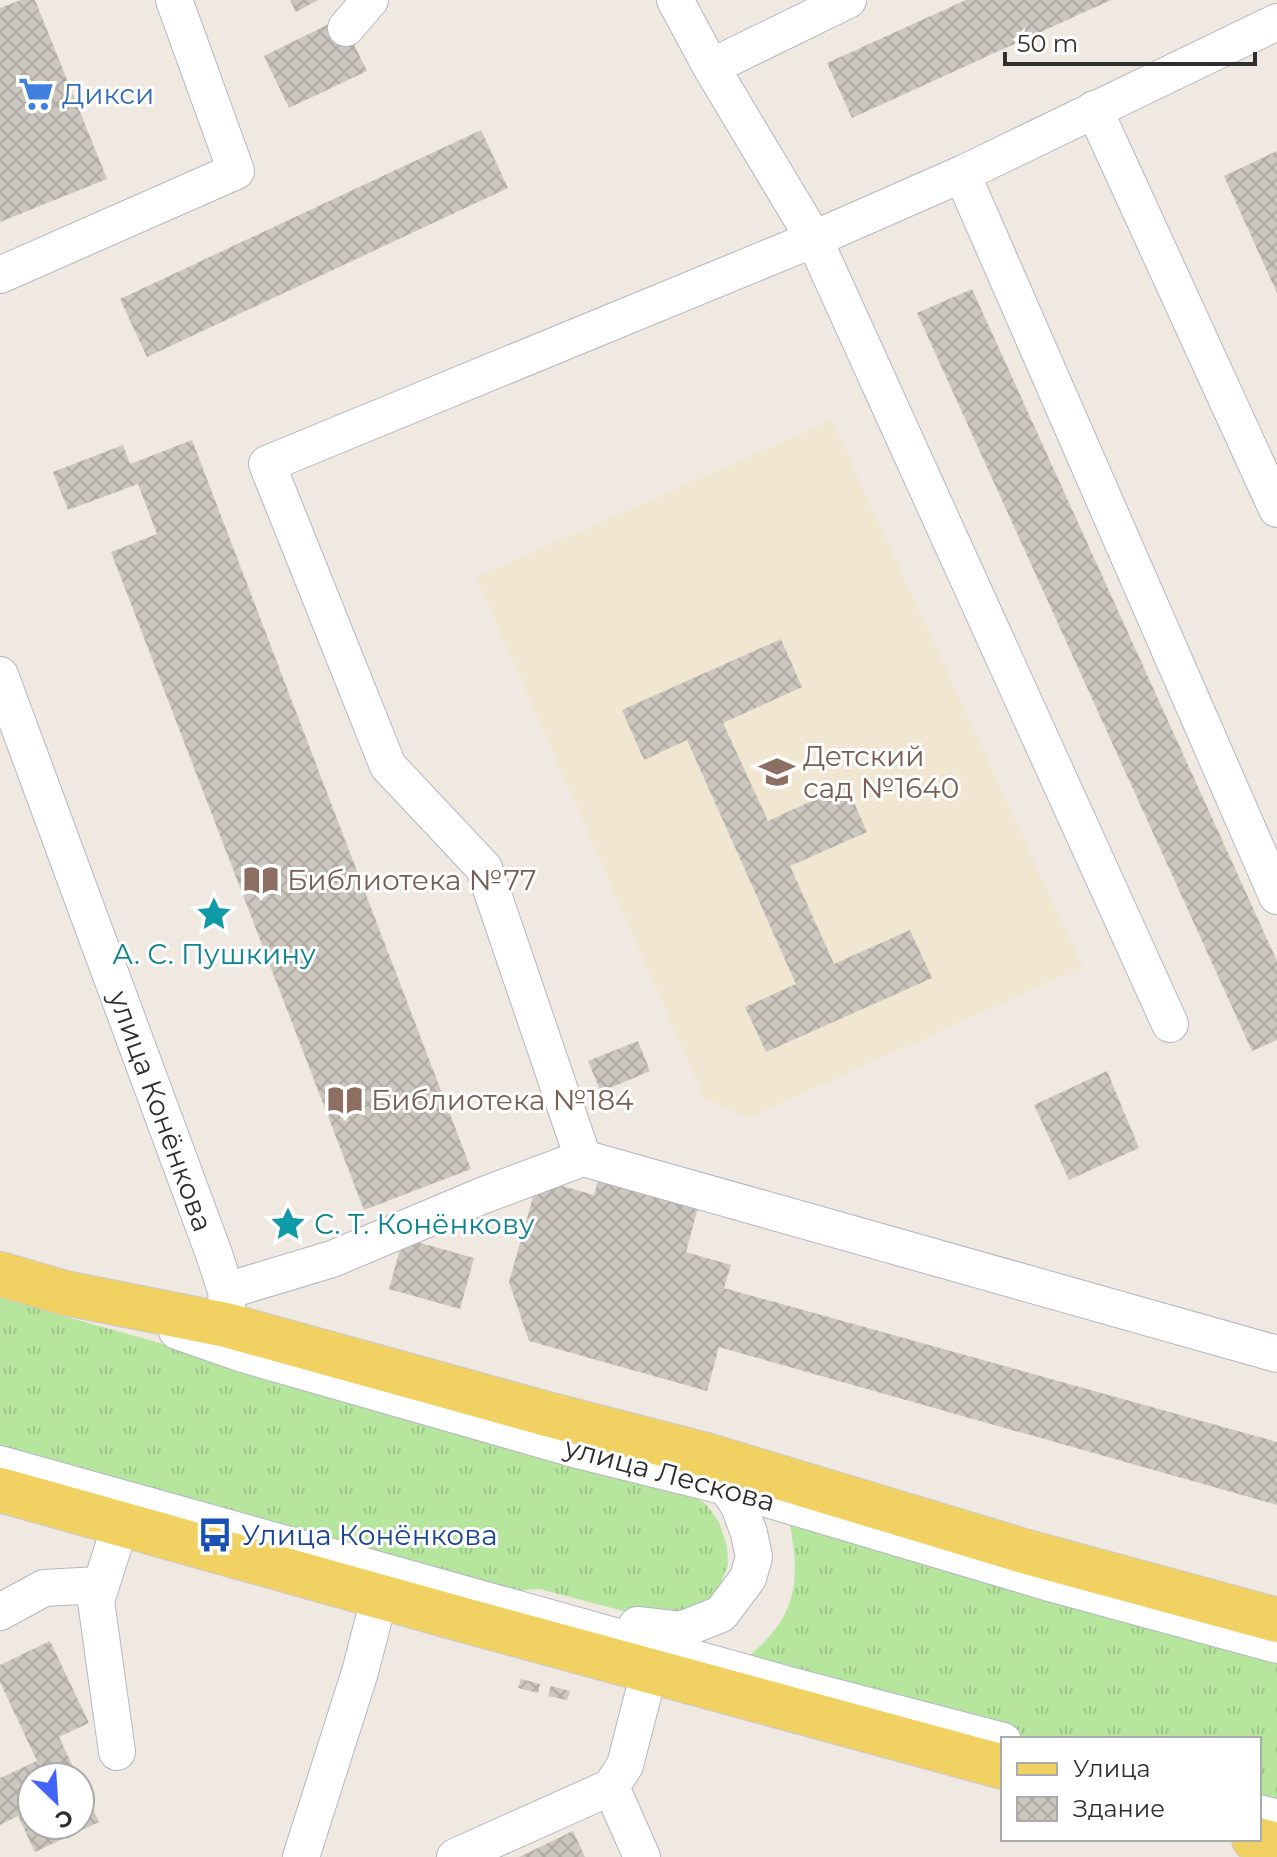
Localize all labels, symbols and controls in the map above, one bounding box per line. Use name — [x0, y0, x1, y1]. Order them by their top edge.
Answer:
scale bar — [1005, 16, 1255, 66]
text: 50 m — [1017, 29, 1078, 58]
supermarket icon: Дикси — [17, 75, 55, 113]
place label: Дикси — [62, 77, 154, 111]
place label: Детский сад №1640 — [803, 739, 959, 805]
school or university icon: Детский сад №1640 — [758, 753, 796, 791]
library icon: Библиотека №77 — [242, 861, 280, 899]
place label: Библиотека №77 — [287, 863, 536, 897]
place icon: А. С. Пушкину — [195, 895, 233, 933]
place label: А. С. Пушкину — [112, 937, 316, 971]
street label: улица Конёнкова — [101, 985, 220, 1236]
library icon: Библиотека №184 — [326, 1081, 364, 1119]
place label: Библиотека №184 — [371, 1083, 634, 1117]
place icon: С. Т. Конёнкову — [269, 1205, 307, 1243]
place label: С. Т. Конёнкову — [314, 1207, 535, 1241]
street label: улица Лескова — [560, 1429, 779, 1518]
bus stop icon: Улица Конёнкова — [196, 1516, 234, 1554]
place label: Улица Конёнкова — [241, 1518, 498, 1552]
legend — [1001, 1737, 1261, 1841]
text: Улица — [1073, 1754, 1151, 1783]
north arrow — [16, 1761, 96, 1841]
text: Здание — [1073, 1794, 1165, 1823]
text: С — [51, 1803, 77, 1834]

